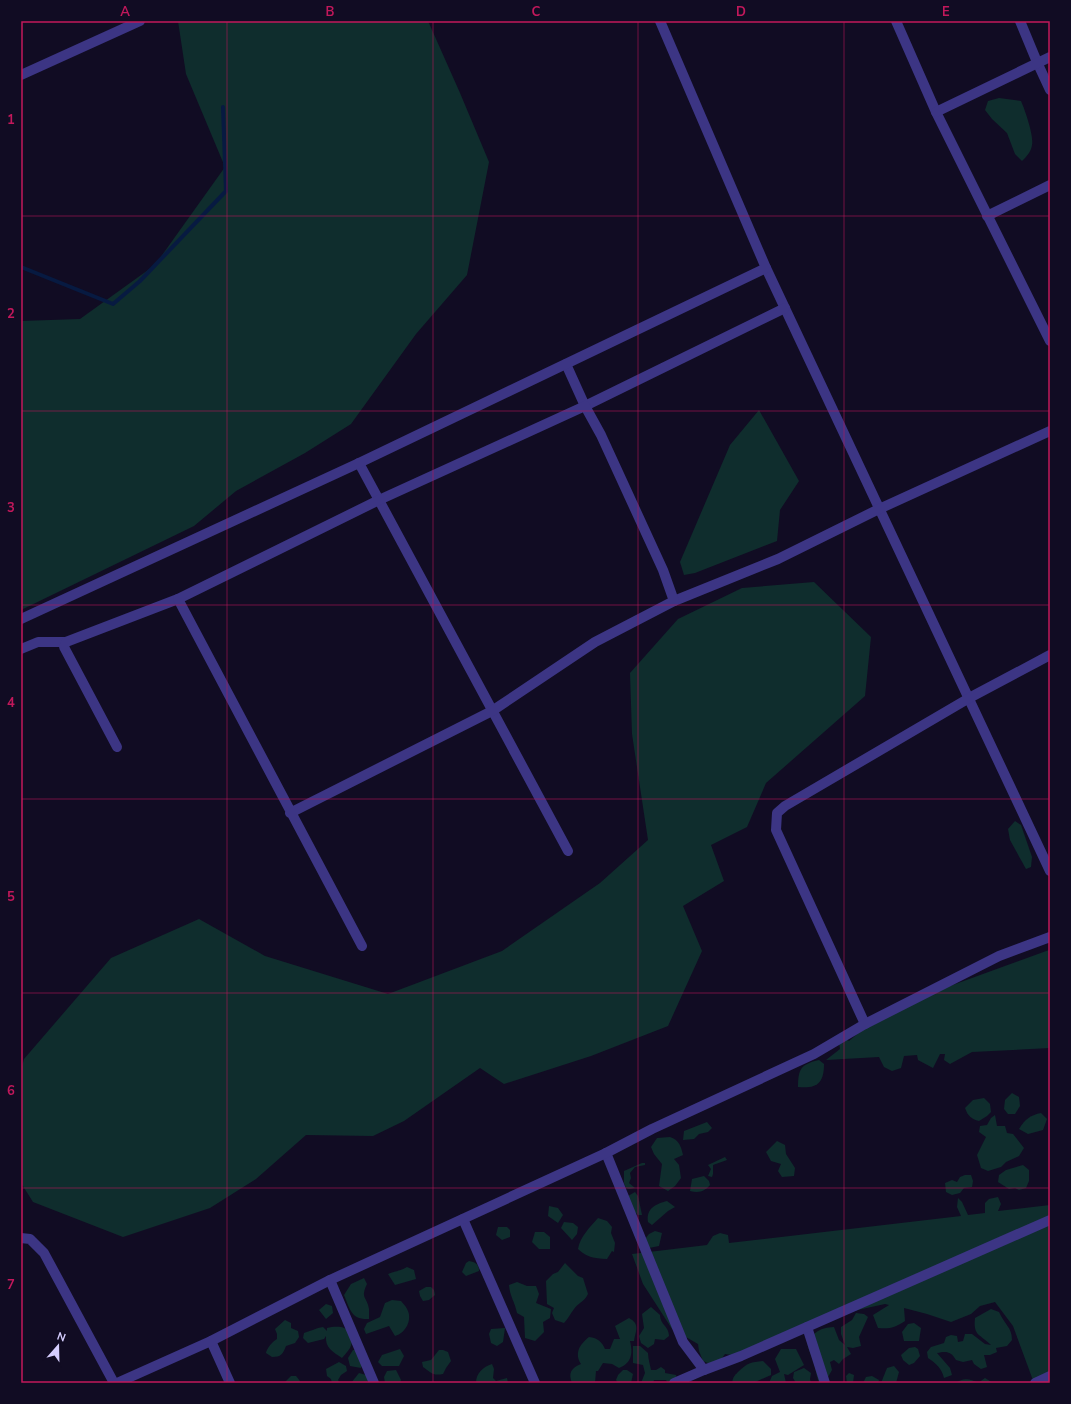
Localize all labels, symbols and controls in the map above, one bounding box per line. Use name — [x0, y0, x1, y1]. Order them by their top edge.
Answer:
text: A — [120, 3, 130, 21]
text: B — [326, 3, 335, 21]
text: C — [532, 3, 541, 21]
text: D — [736, 3, 746, 21]
text: E — [942, 3, 950, 21]
text: 1 — [7, 111, 15, 129]
text: 2 — [7, 305, 15, 323]
text: 3 — [7, 499, 15, 517]
text: 4 — [7, 694, 15, 712]
text: 5 — [7, 888, 15, 906]
text: 6 — [7, 1082, 15, 1100]
text: 7 — [7, 1276, 15, 1294]
north arrow — [38, 1326, 78, 1366]
text: N — [55, 1329, 68, 1346]

